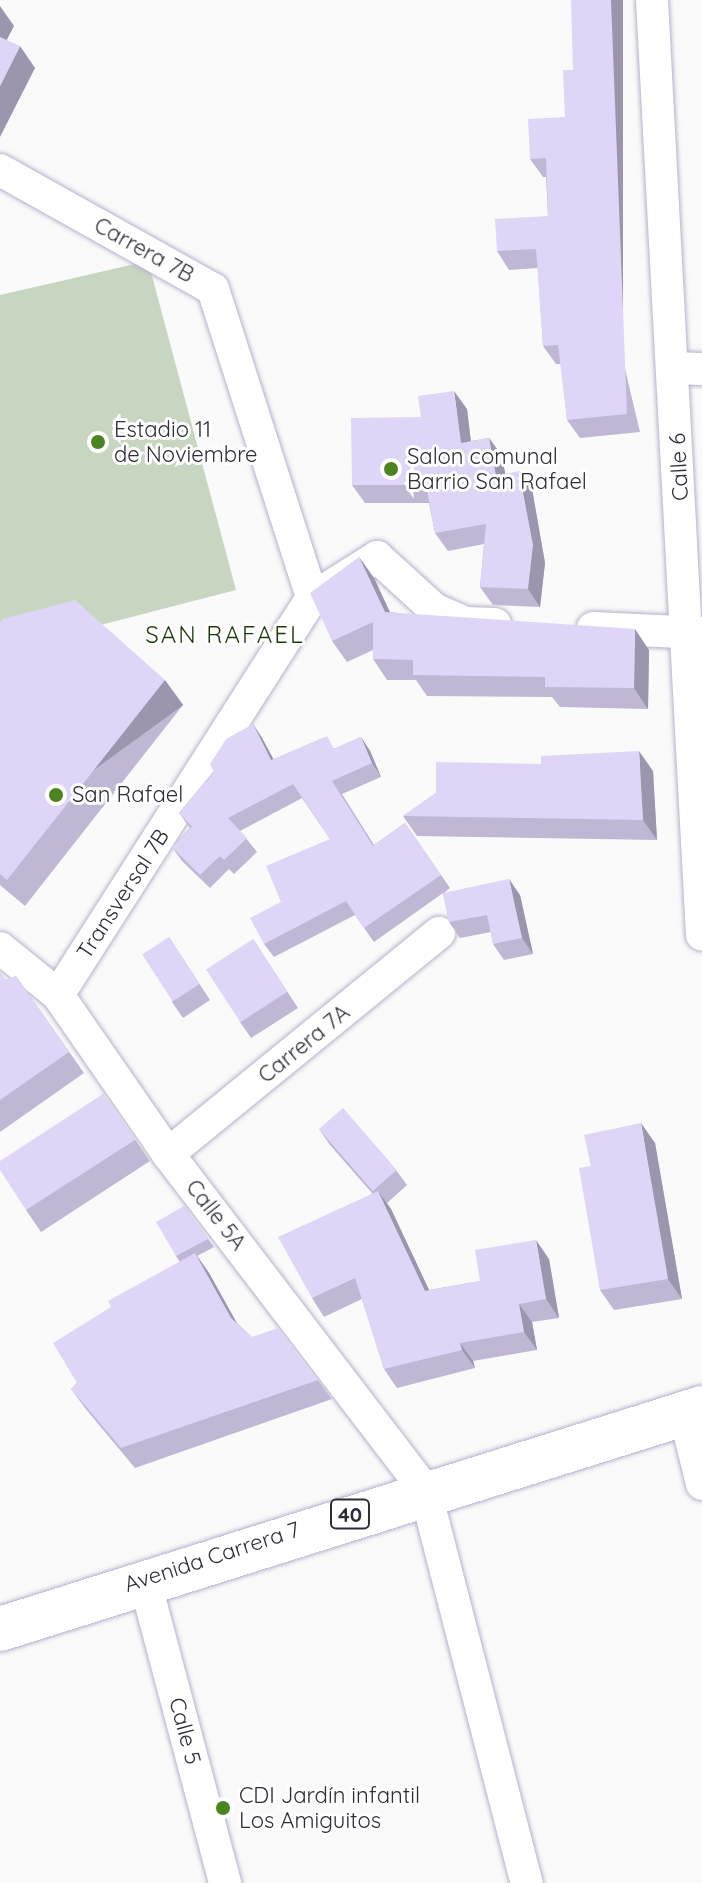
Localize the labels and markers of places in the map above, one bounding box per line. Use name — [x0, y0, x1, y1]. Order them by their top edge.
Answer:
place label: Estadio 11 de Noviembre — [114, 416, 258, 468]
marker: Estadio 11 de Noviembre — [89, 433, 107, 451]
place label: Salon comunal Barrio San Rafael — [407, 443, 587, 494]
marker: Salon comunal Barrio San Rafael — [382, 460, 400, 478]
place label: San Rafael — [72, 782, 183, 808]
marker: San Rafael — [47, 786, 65, 804]
place label: CDI Jardín infantil Los Amiguitos — [239, 1782, 420, 1834]
marker: CDI Jardín infantil Los Amiguitos — [214, 1799, 232, 1817]

